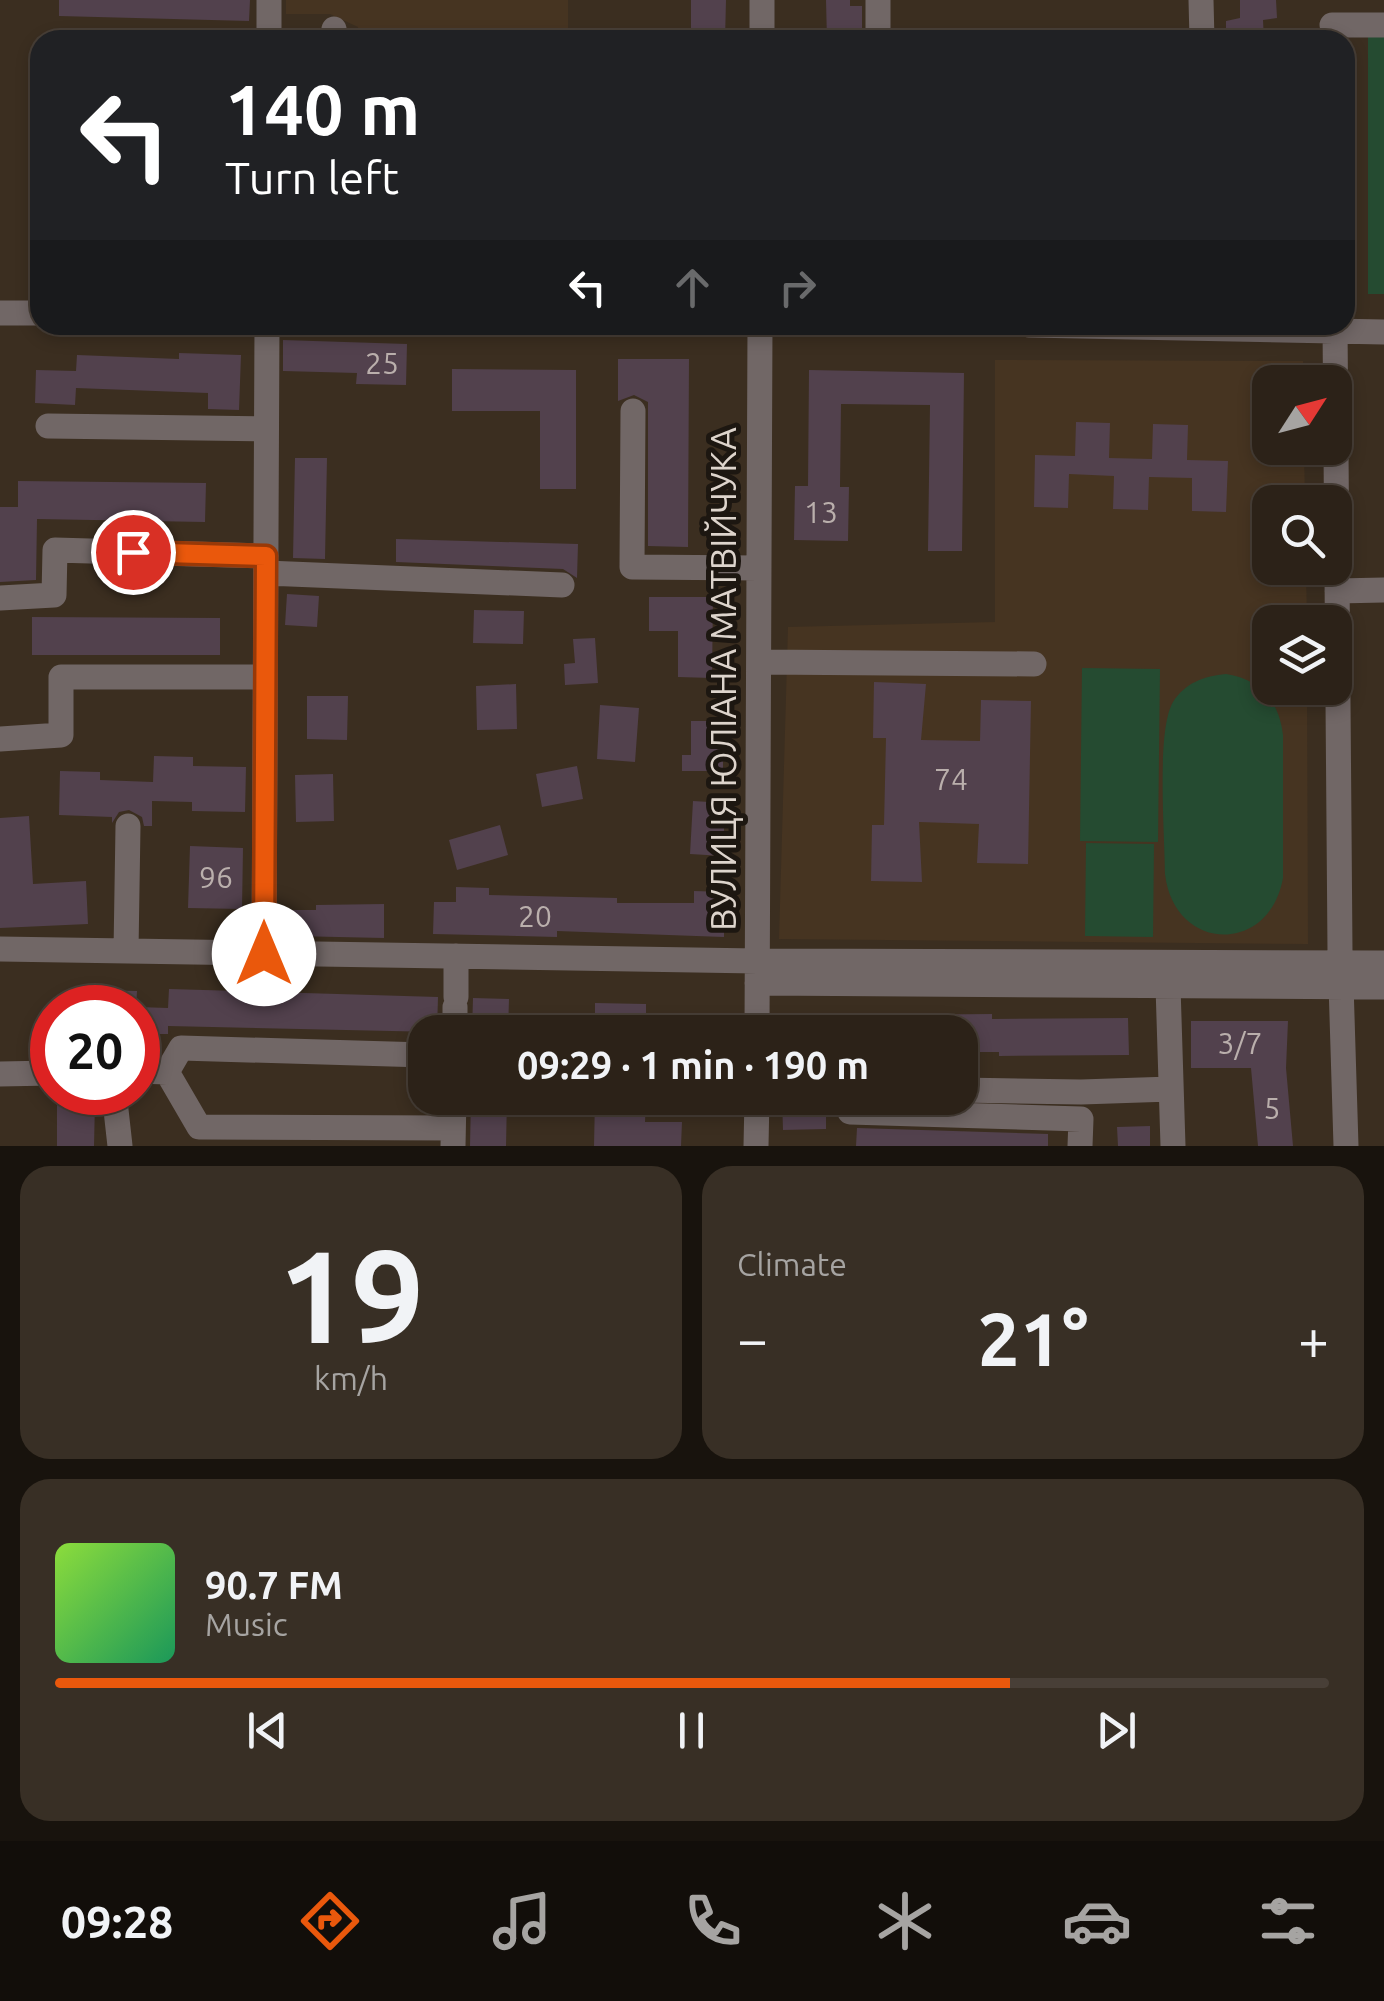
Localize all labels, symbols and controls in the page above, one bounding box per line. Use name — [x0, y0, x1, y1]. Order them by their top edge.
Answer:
icon: left — [60, 70, 190, 200]
text: 140 m — [225, 70, 420, 148]
text: Turn left — [225, 152, 399, 203]
icon: left — [560, 260, 615, 315]
icon: ahead — [665, 260, 720, 315]
icon: right — [770, 260, 825, 315]
house number: 25 — [365, 346, 399, 380]
north arrow — [1252, 365, 1352, 465]
map controls — [1252, 365, 1352, 705]
street label: ВУЛИЦЯ ЮЛІАНА МАТВІЙЧУКА — [703, 427, 743, 931]
button: search — [1252, 485, 1352, 585]
house number: 13 — [804, 495, 838, 529]
pin — [91, 510, 176, 595]
icon: arrive — [106, 525, 161, 580]
button: layers — [1252, 605, 1352, 705]
house number: 74 — [934, 762, 968, 796]
house number: 96 — [199, 860, 233, 894]
house number: 20 — [518, 899, 552, 933]
position arrow — [212, 902, 316, 1006]
speed limit sign: 20 — [30, 985, 160, 1115]
house number: 3/7 — [1218, 1026, 1262, 1060]
text: 09:29 · 1 min · 190 m — [517, 1044, 869, 1086]
house number: 5 — [1264, 1091, 1280, 1125]
text: 19 — [278, 1222, 424, 1368]
text: Climate — [737, 1246, 847, 1282]
text: 21° — [977, 1296, 1089, 1380]
text: − — [737, 1308, 768, 1369]
text: + — [1298, 1308, 1329, 1369]
text: km/h — [314, 1360, 388, 1396]
text: 90.7 FM — [205, 1564, 343, 1606]
text: Music — [205, 1606, 288, 1642]
icon: previous — [240, 1703, 295, 1758]
icon: pause — [664, 1703, 719, 1758]
icon: next — [1089, 1703, 1144, 1758]
icon: directions — [295, 1886, 365, 1956]
icon: music — [487, 1886, 557, 1956]
icon: phone — [678, 1886, 748, 1956]
icon: climate — [870, 1886, 940, 1956]
icon: car — [1062, 1886, 1132, 1956]
icon: filters — [1253, 1886, 1323, 1956]
text: 09:28 — [61, 1896, 173, 1947]

